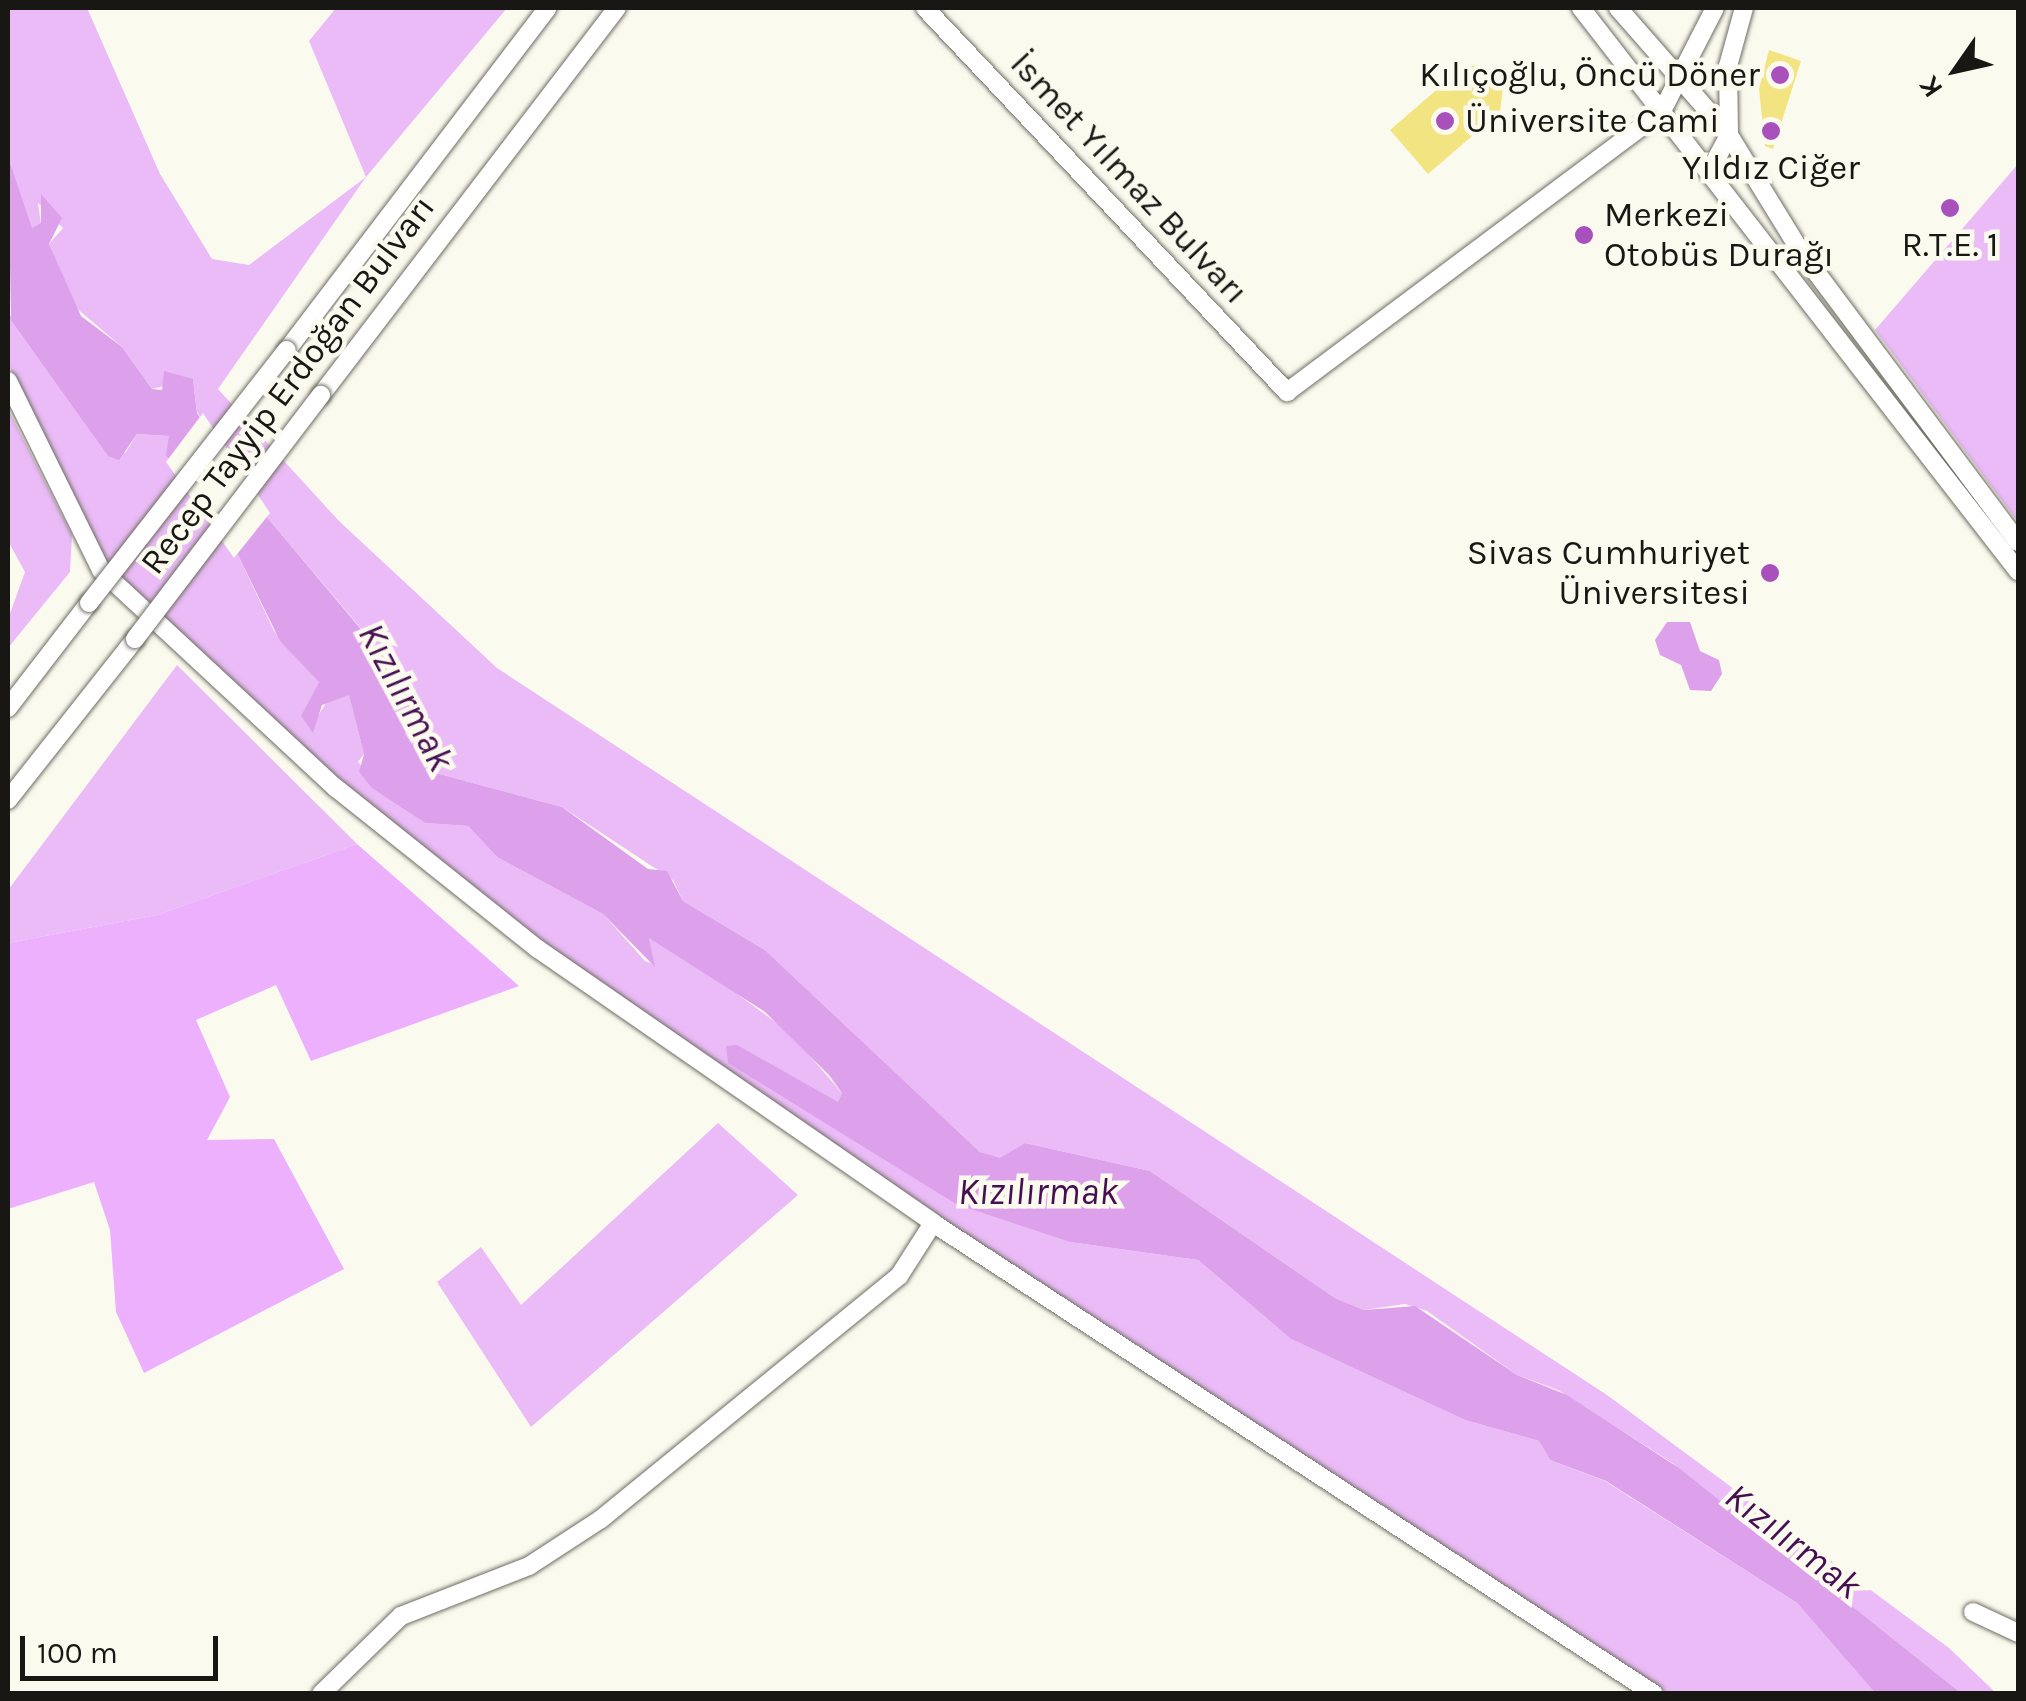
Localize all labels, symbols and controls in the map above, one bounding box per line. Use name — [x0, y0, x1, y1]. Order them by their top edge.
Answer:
north arrow — [1906, 20, 2006, 120]
street label: İsmet Yılmaz Bulvarı — [1001, 43, 1257, 313]
place label: Kılıçoğlu, Öncü Döner — [1419, 54, 1760, 96]
marker: Kılıçoğlu, Öncü Döner — [1769, 64, 1791, 86]
text: K — [1912, 70, 1950, 104]
place label: Üniversite Cami — [1465, 100, 1720, 142]
marker: Üniversite Cami — [1434, 110, 1456, 132]
marker: Yıldız Ciğer — [1760, 120, 1782, 142]
place label: Yıldız Ciğer — [1682, 147, 1860, 189]
street label: Recep Tayyip Erdoğan Bulvarı — [132, 187, 444, 583]
place label: Merkezi Otobüs Durağı — [1604, 194, 1834, 276]
marker: R.T.E. 1 — [1939, 197, 1961, 219]
marker: Merkezi Otobüs Durağı — [1573, 224, 1595, 246]
place label: R.T.E. 1 — [1901, 224, 1999, 266]
place label: Sivas Cumhuriyet Üniversitesi — [1467, 532, 1750, 614]
marker: Sivas Cumhuriyet Üniversitesi — [1759, 562, 1781, 584]
water label: Kızılırmak — [348, 615, 464, 779]
water label: Kızılırmak — [958, 1169, 1118, 1215]
water label: Kızılırmak — [1716, 1474, 1870, 1608]
scale bar — [25, 1616, 222, 1678]
text: 100 m — [37, 1635, 118, 1671]

